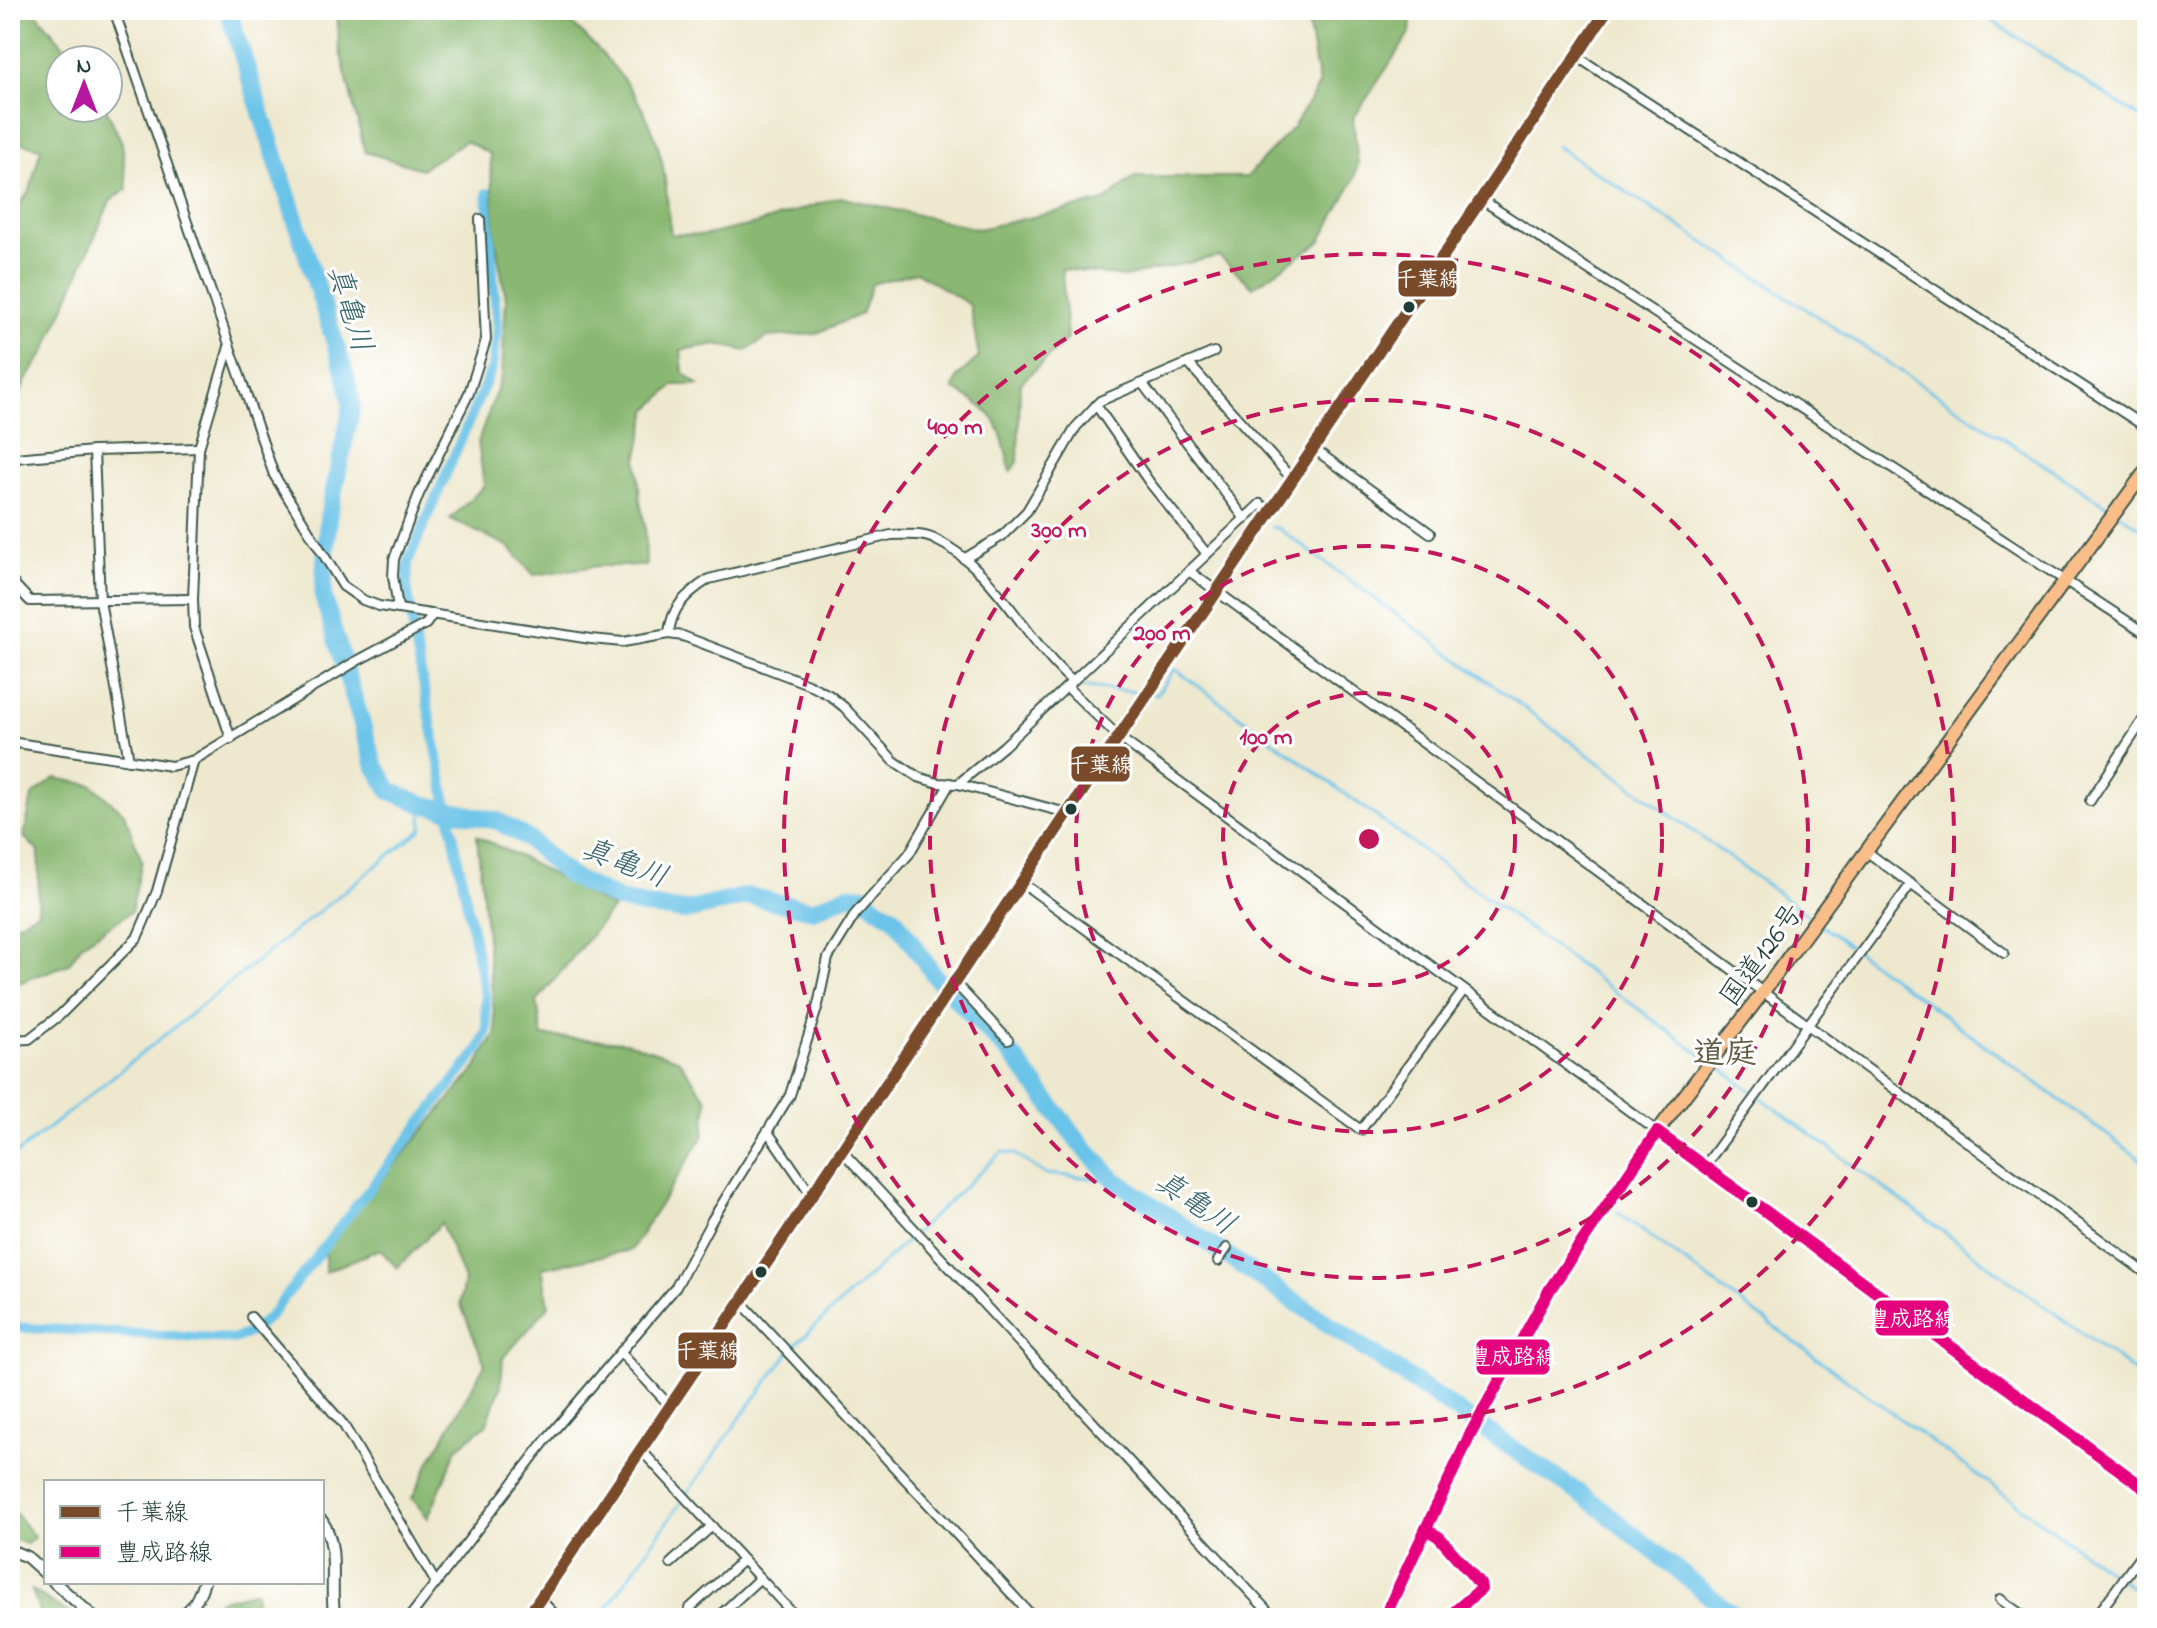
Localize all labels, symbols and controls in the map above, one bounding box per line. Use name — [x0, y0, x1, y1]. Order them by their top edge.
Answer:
north arrow — [44, 44, 124, 124]
text: N — [77, 51, 91, 83]
water label: 真亀川 — [314, 259, 382, 358]
line badge: 千葉線 — [1397, 259, 1458, 298]
text: 千葉線 — [1395, 265, 1461, 297]
unlabelled marker — [1401, 299, 1417, 315]
text: 400 m — [927, 411, 983, 446]
text: 300 m — [1030, 514, 1087, 549]
text: 200 m — [1132, 617, 1191, 652]
text: 100 m — [1240, 721, 1293, 756]
line badge: 千葉線 — [1070, 745, 1131, 783]
text: 千葉線 — [1067, 751, 1133, 783]
unlabelled marker — [1063, 801, 1079, 817]
centre of rings — [1355, 825, 1383, 853]
water label: 真亀川 — [574, 828, 674, 901]
street label: 国道126号 — [1711, 896, 1814, 1016]
district label: 道庭 — [1693, 1032, 1757, 1079]
water label: 真亀川 — [1145, 1161, 1244, 1248]
unlabelled marker — [1744, 1194, 1760, 1210]
unlabelled marker — [753, 1264, 769, 1280]
line badge: 豊成路線 — [1874, 1299, 1950, 1337]
text: 豊成路線 — [1868, 1305, 1956, 1337]
line badge: 千葉線 — [677, 1331, 738, 1370]
text: 千葉線 — [675, 1337, 741, 1369]
line badge: 豊成路線 — [1475, 1338, 1551, 1376]
text: 豊成路線 — [1469, 1343, 1557, 1375]
legend — [44, 1480, 324, 1584]
text: 千葉線 — [116, 1497, 188, 1532]
text: 豊成路線 — [116, 1537, 212, 1572]

